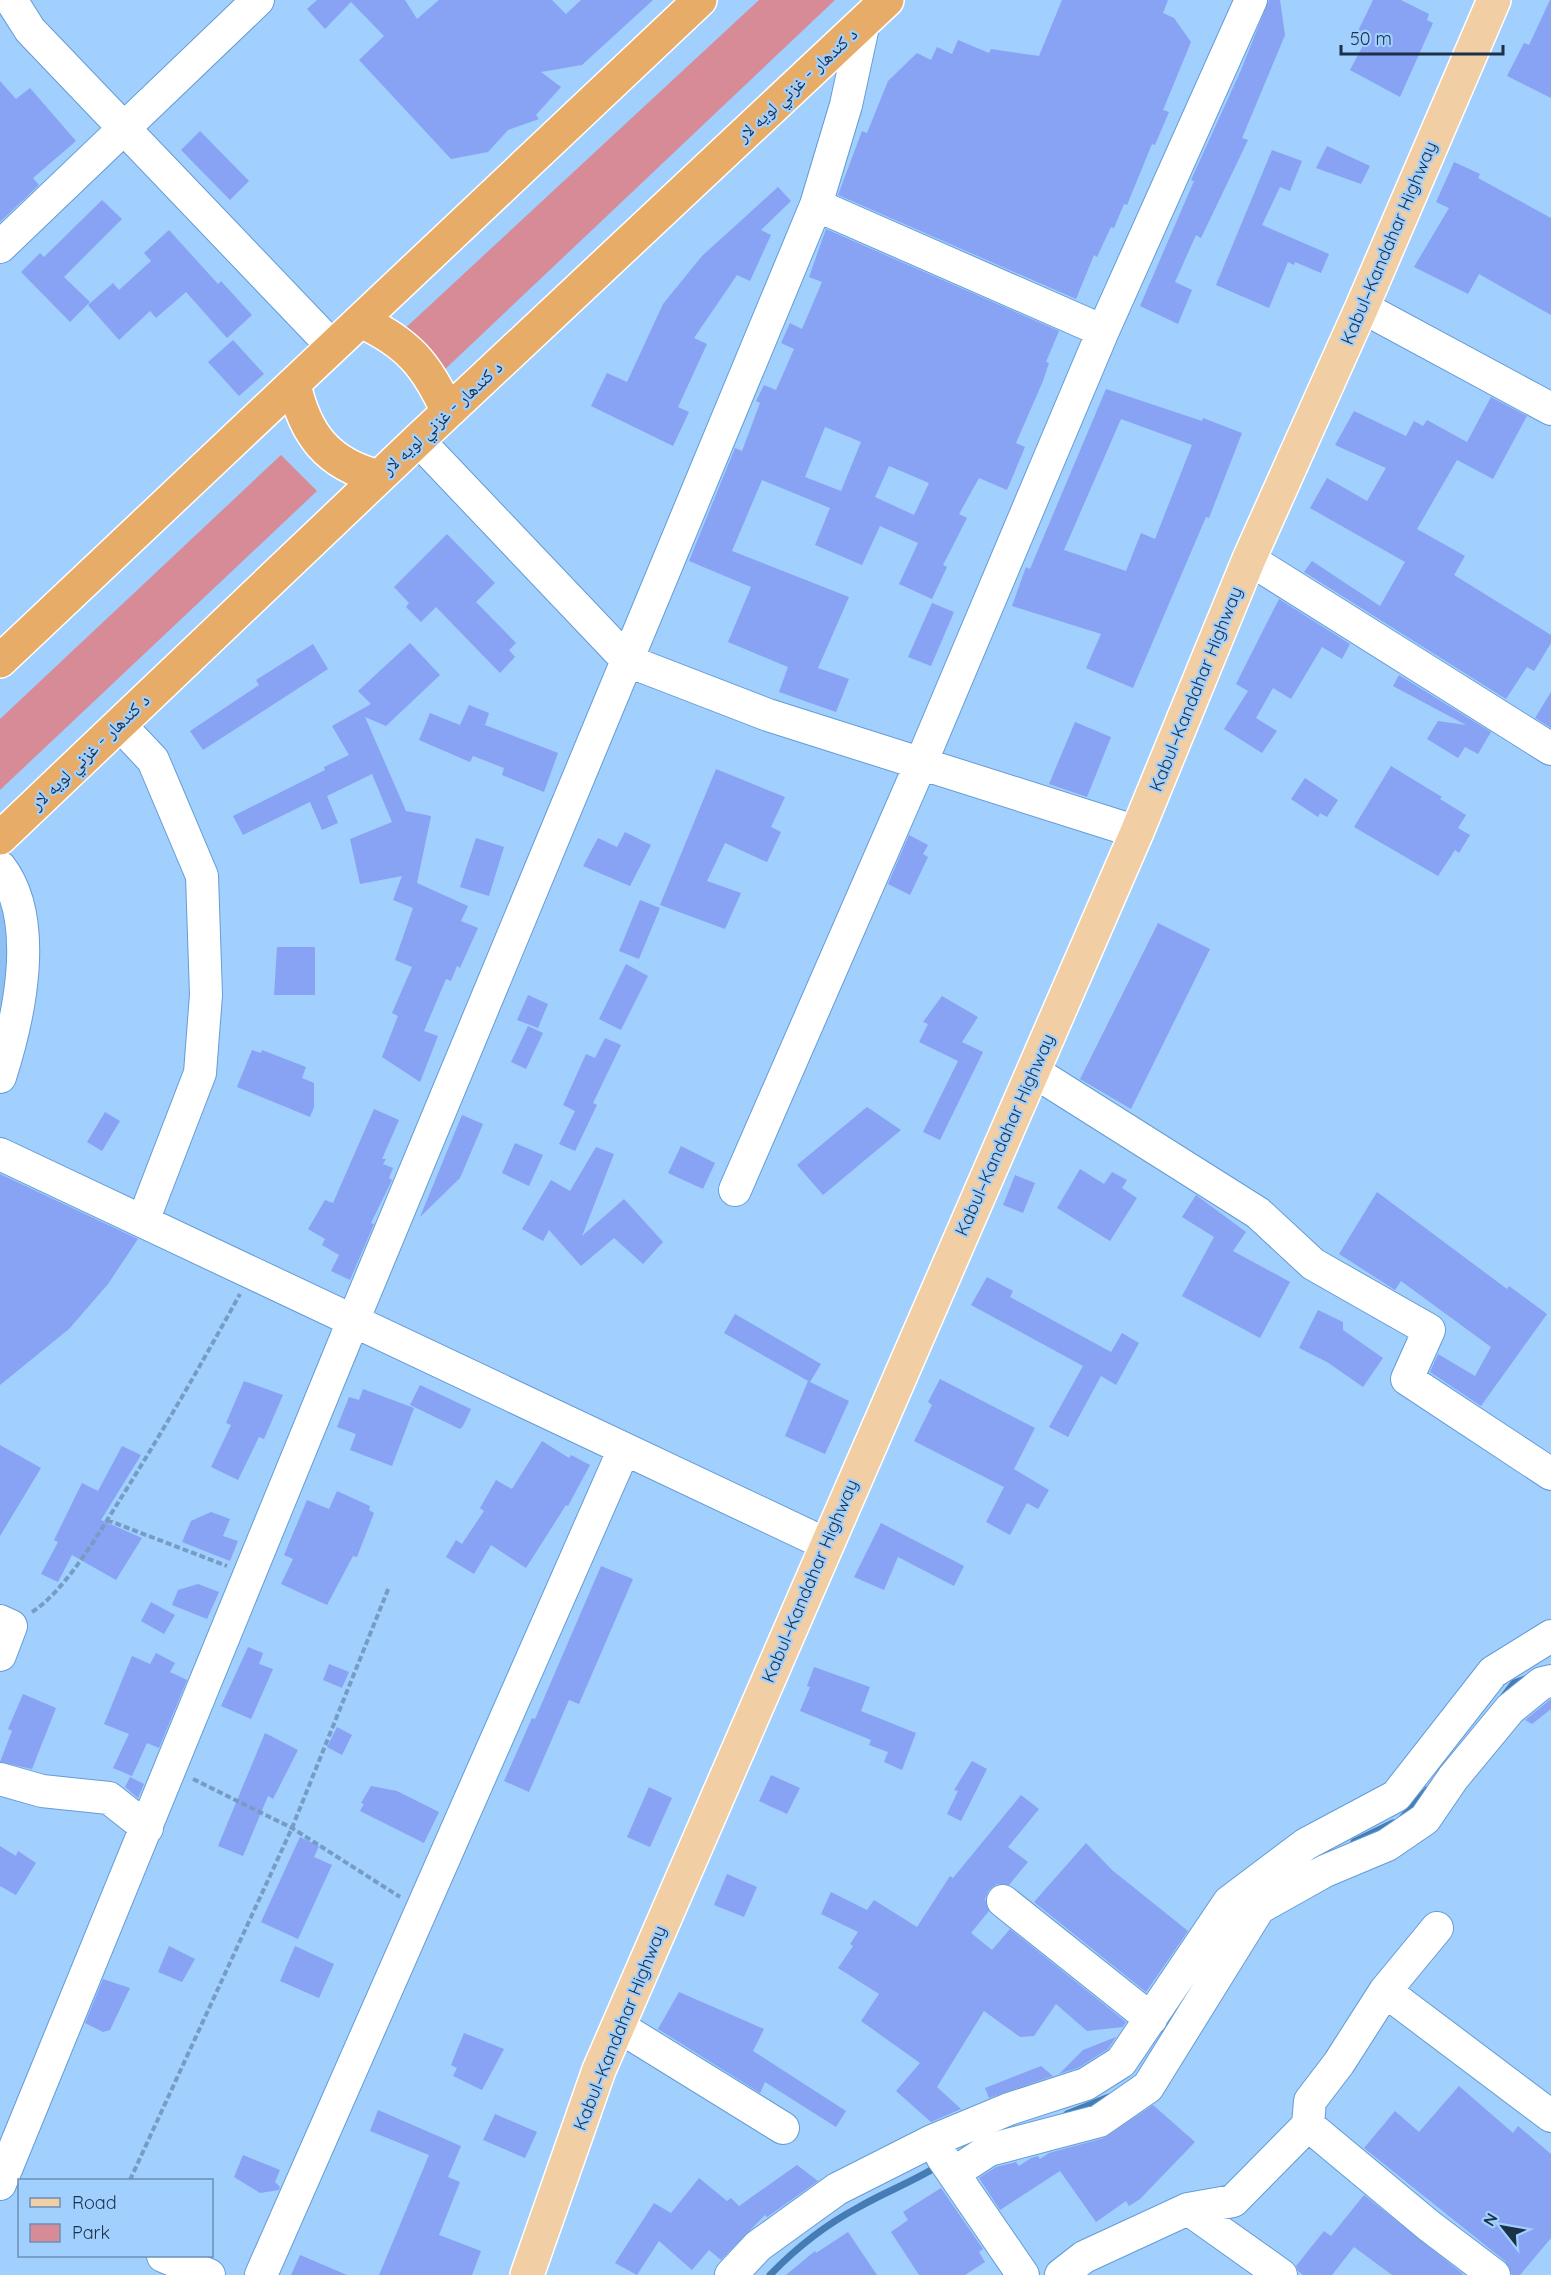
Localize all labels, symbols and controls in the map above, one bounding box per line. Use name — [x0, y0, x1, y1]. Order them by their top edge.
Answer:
scale bar — [1341, 18, 1503, 56]
street label: د کندهار - غزني لويه لار — [731, 23, 865, 150]
text: 50 m — [1350, 27, 1392, 50]
street label: Kabul–Kandahar Highway — [1335, 138, 1442, 348]
street label: د کندهار - غزني لويه لار — [376, 356, 510, 483]
street label: Kabul–Kandahar Highway — [1144, 583, 1247, 795]
street label: د کندهار - غزني لويه لار — [24, 689, 157, 818]
street label: Kabul–Kandahar Highway — [950, 1030, 1060, 1239]
street label: Kabul–Kandahar Highway — [756, 1476, 863, 1686]
street label: Kabul–Kandahar Highway — [568, 1922, 671, 2134]
legend — [18, 2179, 213, 2257]
text: Road — [72, 2191, 117, 2214]
north arrow — [1473, 2197, 1533, 2257]
text: N — [1479, 2209, 1502, 2229]
text: Park — [72, 2221, 110, 2244]

